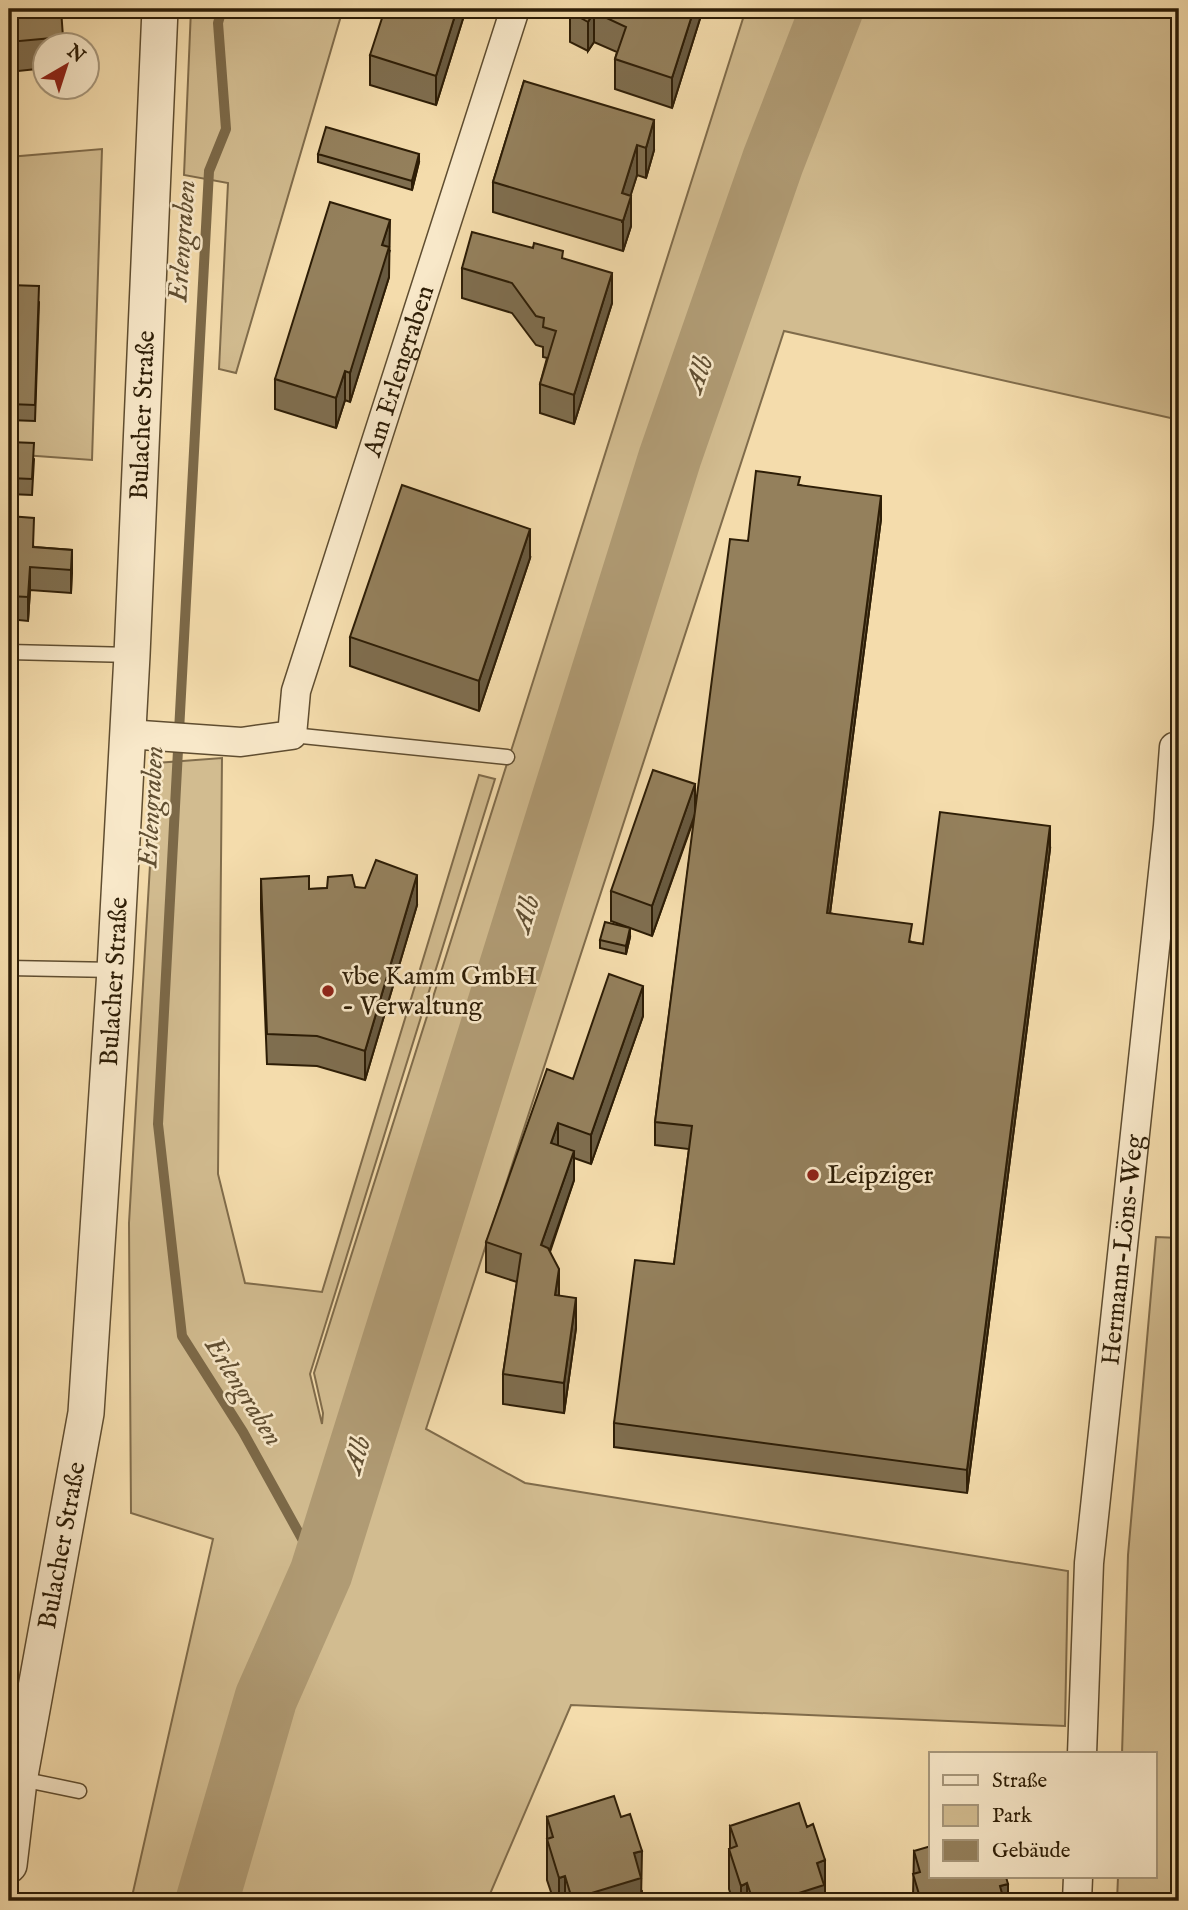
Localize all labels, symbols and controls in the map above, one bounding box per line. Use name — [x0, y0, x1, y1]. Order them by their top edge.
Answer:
north arrow — [32, 32, 102, 102]
text: N — [61, 39, 90, 69]
water label: Erlengraben — [161, 179, 205, 304]
street label: Am Erlengraben — [355, 281, 442, 462]
street label: Bulacher Straße — [122, 330, 163, 501]
water label: Alb — [676, 351, 723, 400]
water label: Erlengraben — [131, 745, 173, 870]
water label: Alb — [504, 891, 549, 940]
street label: Bulacher Straße — [92, 896, 135, 1067]
place label: vbe Kamm GmbH - Verwaltung — [342, 960, 537, 1023]
marker: vbe Kamm GmbH - Verwaltung — [320, 983, 336, 999]
street label: Hermann-Löns-Weg — [1094, 1132, 1151, 1367]
place label: Leipziger — [827, 1159, 934, 1192]
marker: Leipziger — [805, 1167, 821, 1183]
water label: Erlengraben — [195, 1330, 290, 1453]
water label: Alb — [335, 1432, 380, 1481]
street label: Bulacher Straße — [30, 1459, 93, 1632]
legend — [929, 1752, 1156, 1878]
text: Straße — [992, 1768, 1048, 1795]
text: Park — [992, 1803, 1033, 1830]
text: Gebäude — [992, 1838, 1071, 1865]

